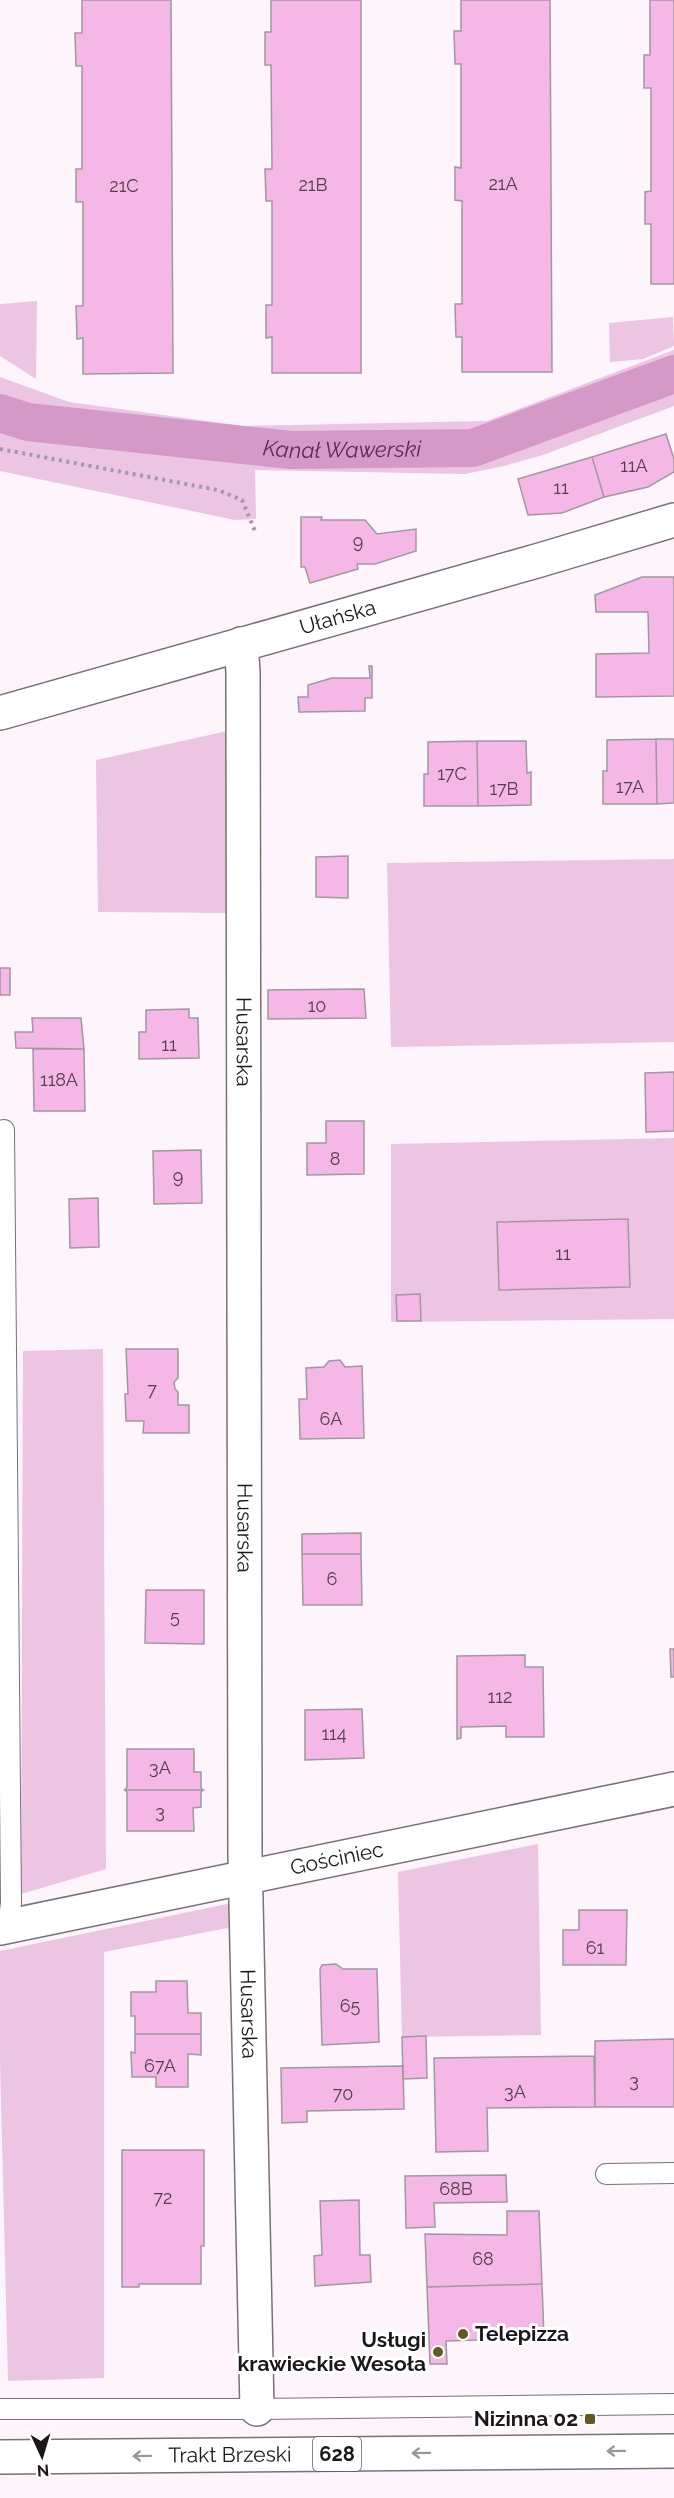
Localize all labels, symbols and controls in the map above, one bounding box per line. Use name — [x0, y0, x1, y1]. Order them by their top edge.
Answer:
house number: 21A — [488, 173, 518, 194]
house number: 21B — [298, 174, 328, 195]
house number: 21C — [109, 175, 139, 196]
water label: Kanał Wawerski — [262, 434, 423, 463]
house number: 11A — [620, 455, 648, 476]
house number: 11 — [553, 477, 569, 498]
house number: 9 — [353, 531, 363, 552]
street label: Ułańska — [297, 594, 379, 640]
house number: 17C — [437, 763, 467, 784]
house number: 17A — [616, 776, 644, 797]
house number: 17B — [489, 778, 519, 799]
house number: 10 — [308, 995, 326, 1016]
street label: Husarska — [232, 997, 257, 1087]
house number: 11 — [161, 1034, 177, 1055]
house number: 118A — [40, 1069, 78, 1090]
house number: 8 — [330, 1148, 340, 1169]
house number: 9 — [173, 1166, 183, 1187]
house number: 11 — [555, 1243, 571, 1264]
house number: 7 — [147, 1379, 157, 1400]
house number: 6A — [320, 1408, 342, 1429]
street label: Husarska — [232, 1483, 258, 1573]
house number: 6 — [327, 1568, 338, 1589]
house number: 5 — [170, 1606, 180, 1627]
house number: 112 — [488, 1686, 512, 1707]
house number: 114 — [321, 1723, 347, 1744]
house number: 3A — [149, 1757, 171, 1778]
house number: 3 — [155, 1801, 165, 1822]
street label: Gościniec — [288, 1836, 386, 1880]
house number: 61 — [586, 1937, 605, 1958]
street label: Husarska — [235, 1969, 262, 2059]
house number: 65 — [340, 1995, 361, 2016]
house number: 67A — [144, 2055, 176, 2076]
house number: 3 — [629, 2070, 639, 2091]
house number: 3A — [504, 2081, 526, 2102]
house number: 70 — [333, 2083, 353, 2104]
house number: 68B — [439, 2178, 473, 2199]
house number: 72 — [153, 2187, 173, 2208]
house number: 68 — [472, 2248, 494, 2269]
place label: Telepizza — [475, 2321, 569, 2346]
place label: Usługi krawieckie Wesoła — [238, 2327, 426, 2376]
marker: Telepizza — [456, 2327, 470, 2341]
marker: Usługi krawieckie Wesoła — [431, 2345, 445, 2359]
place label: Nizinna 02 — [474, 2406, 578, 2431]
marker: Nizinna 02 — [583, 2412, 597, 2426]
north arrow — [12, 2426, 72, 2486]
road number: 628 — [313, 2437, 361, 2471]
street label: Trakt Brzeski — [168, 2441, 292, 2467]
one-way arrow — [606, 2445, 626, 2457]
one-way arrow — [411, 2447, 431, 2459]
one-way arrow — [132, 2450, 152, 2462]
text: N — [36, 2461, 50, 2480]

